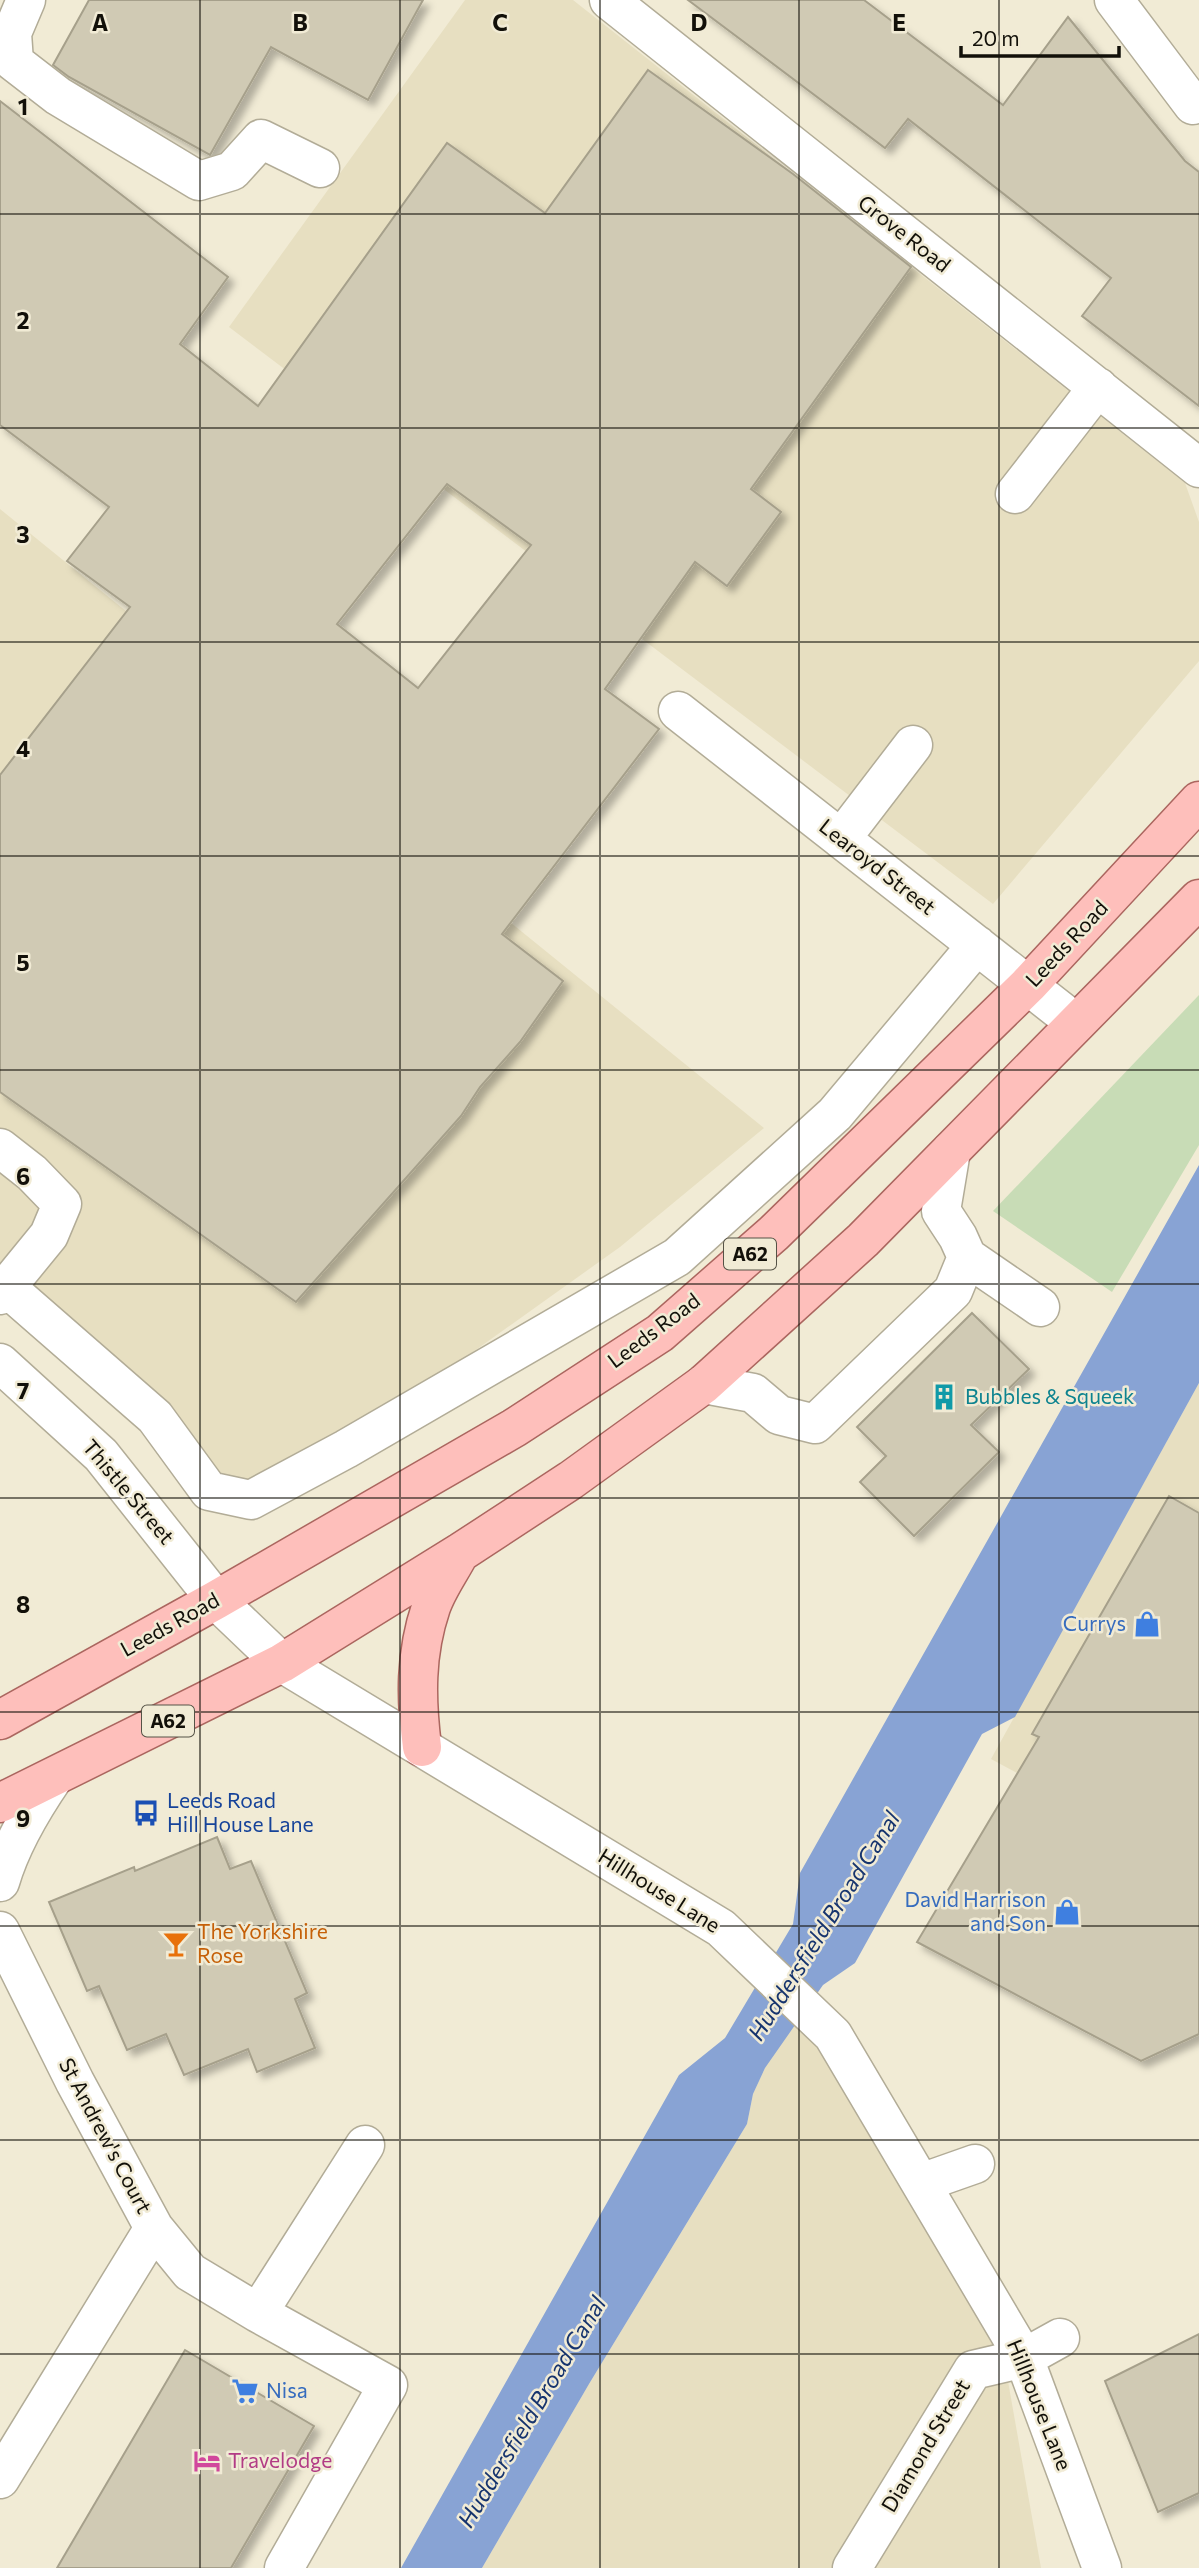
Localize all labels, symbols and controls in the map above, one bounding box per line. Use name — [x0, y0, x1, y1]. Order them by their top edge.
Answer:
text: A — [92, 8, 109, 36]
text: B — [292, 8, 308, 36]
text: C — [492, 8, 508, 36]
text: D — [691, 8, 708, 36]
text: E — [892, 8, 906, 36]
scale bar — [961, 14, 1118, 58]
text: 20 m — [972, 25, 1020, 50]
text: 1 — [18, 92, 28, 120]
street label: Grove Road — [854, 189, 956, 277]
text: 2 — [16, 306, 30, 334]
text: 3 — [16, 520, 30, 548]
text: 4 — [16, 734, 30, 762]
street label: Learoyd Street — [815, 813, 941, 919]
street label: Leeds Road — [1020, 895, 1112, 991]
text: 5 — [16, 948, 30, 976]
text: 6 — [16, 1162, 30, 1190]
road number: A62 — [724, 1238, 776, 1270]
street label: Leeds Road — [602, 1287, 704, 1373]
text: 7 — [17, 1376, 29, 1404]
building icon: Bubbles & Squeek — [929, 1382, 959, 1412]
place label: Bubbles & Squeek — [965, 1383, 1134, 1408]
street label: Thistle Street — [78, 1434, 180, 1548]
street label: Leeds Road — [116, 1586, 223, 1661]
text: 8 — [16, 1590, 30, 1618]
shop icon: Currys — [1132, 1609, 1162, 1639]
place label: Currys — [1063, 1610, 1126, 1635]
road number: A62 — [142, 1706, 194, 1736]
place label: Leeds Road Hill House Lane — [167, 1787, 314, 1836]
bus stop icon: Leeds Road Hill House Lane — [131, 1798, 161, 1828]
text: 9 — [16, 1804, 30, 1832]
water label: Huddersfield Broad Canal — [741, 1805, 906, 2045]
street label: Hillhouse Lane — [594, 1842, 725, 1937]
place label: David Harrison and Son — [904, 1886, 1046, 1935]
shop icon: David Harrison and Son — [1052, 1897, 1082, 1927]
place label: The Yorkshire Rose — [197, 1918, 328, 1967]
bar icon: The Yorkshire Rose — [161, 1929, 191, 1959]
street label: St Andrew's Court — [55, 2053, 158, 2217]
water label: Huddersfield Broad Canal — [451, 2290, 612, 2532]
street label: Hillhouse Lane — [1003, 2335, 1078, 2474]
street label: Diamond Street — [875, 2374, 974, 2516]
supermarket icon: Nisa — [230, 2376, 260, 2406]
place label: Nisa — [266, 2377, 308, 2402]
hotel icon: Travelodge — [192, 2446, 222, 2476]
place label: Travelodge — [228, 2447, 332, 2472]

